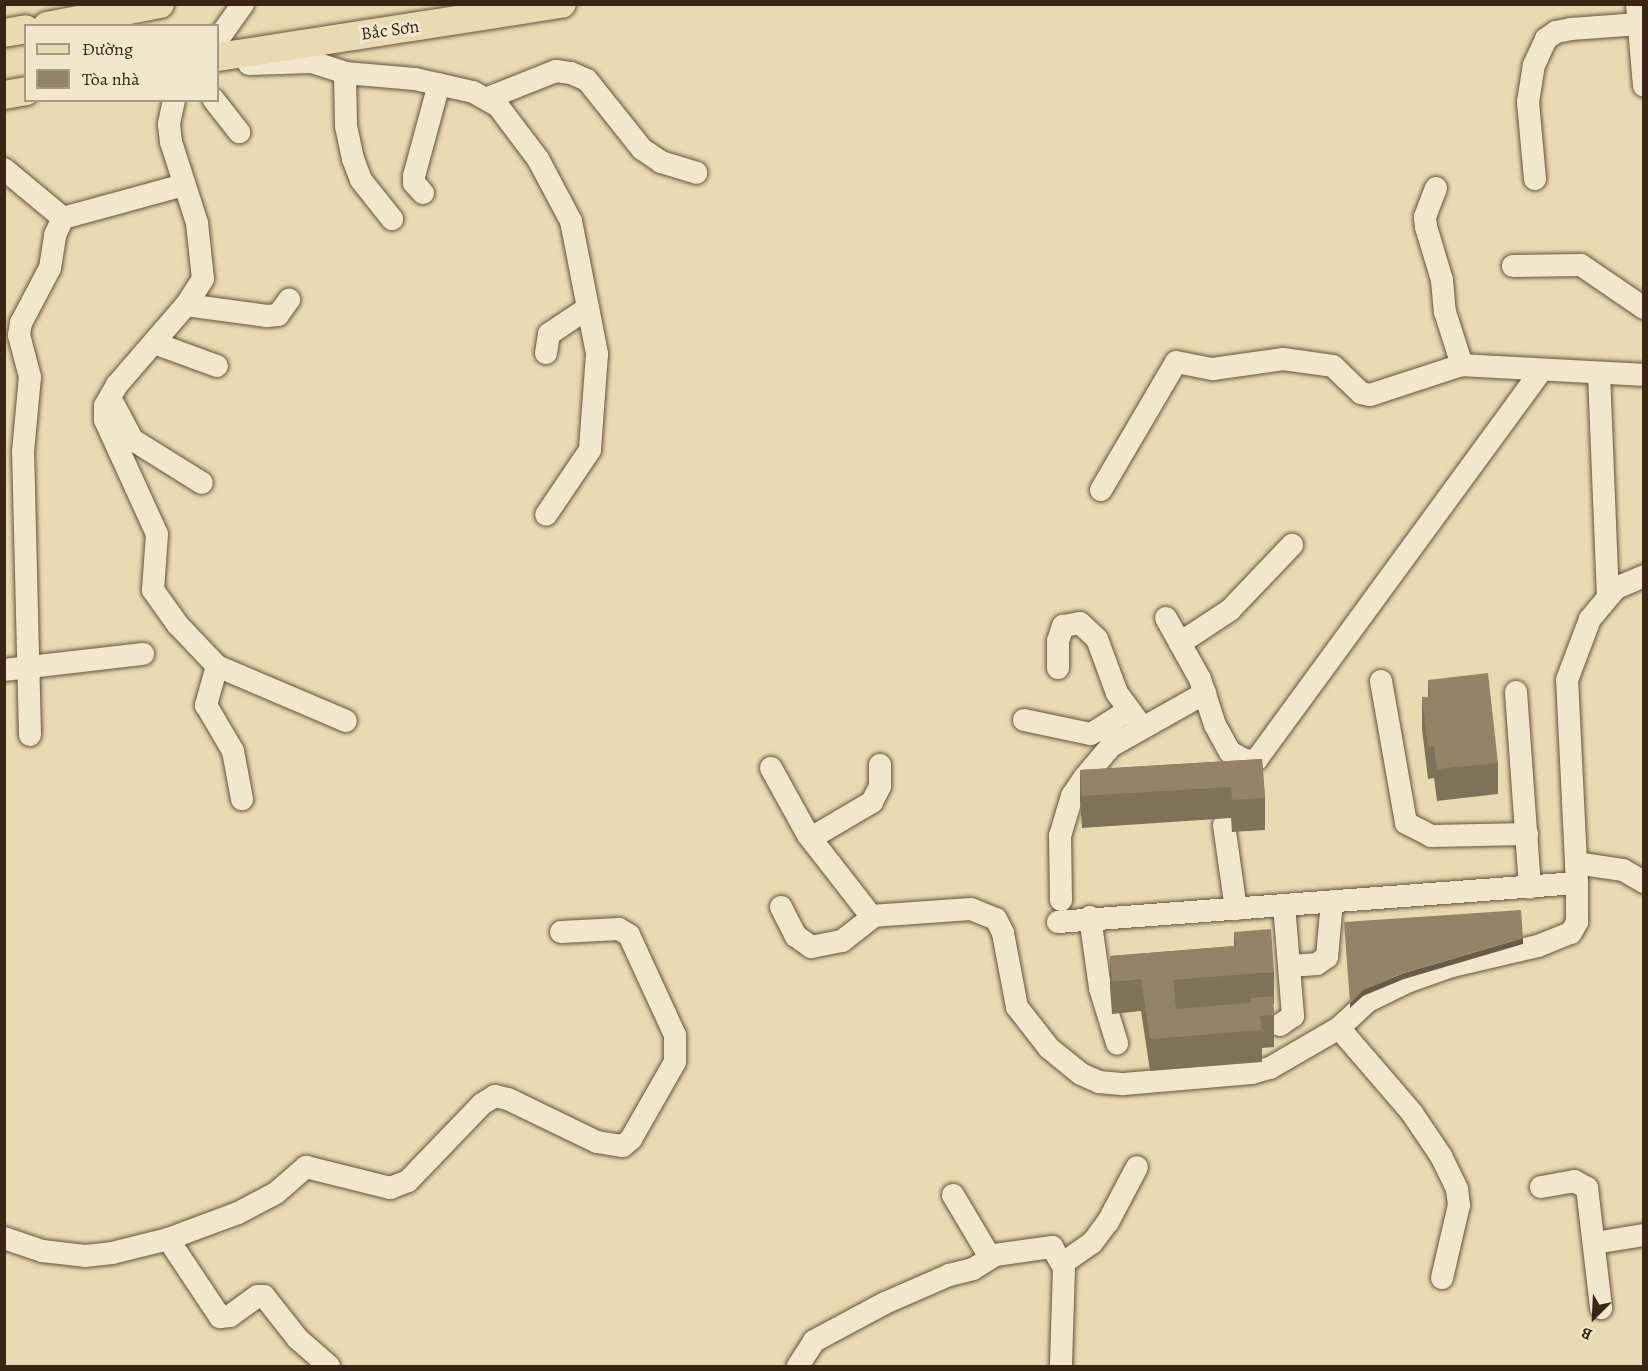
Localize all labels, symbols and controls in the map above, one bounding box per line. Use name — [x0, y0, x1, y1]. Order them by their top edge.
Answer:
street label: Bắc Sơn — [359, 15, 421, 45]
legend — [24, 24, 219, 102]
text: Đường — [82, 37, 133, 61]
text: Tòa nhà — [82, 67, 140, 91]
north arrow — [1564, 1287, 1624, 1347]
text: B — [1578, 1321, 1596, 1346]

